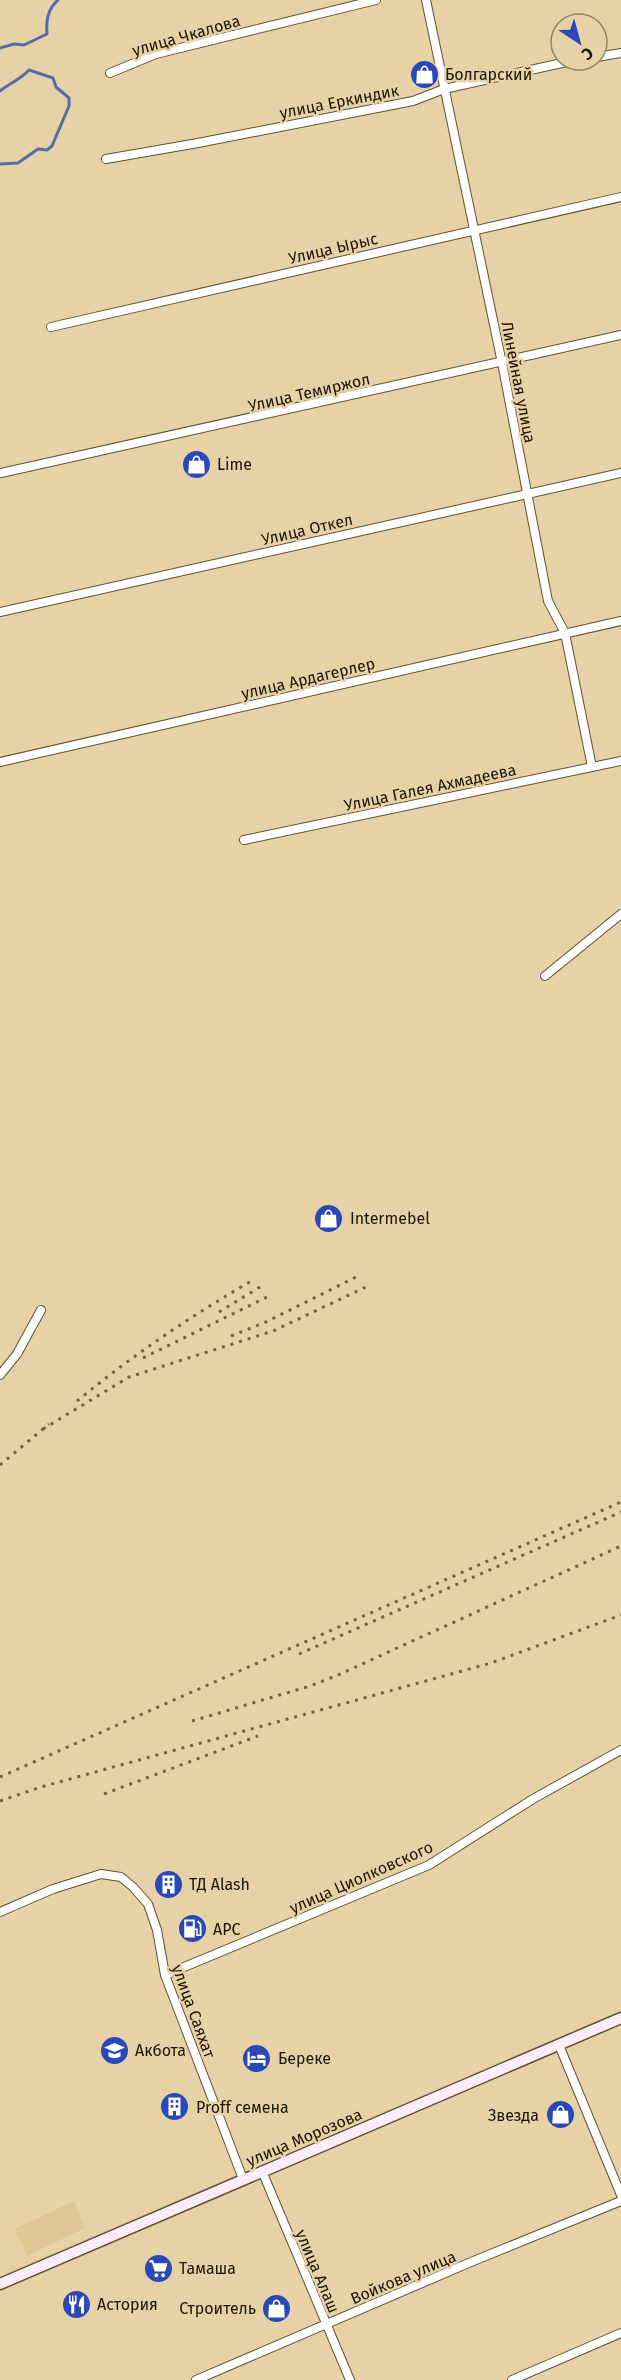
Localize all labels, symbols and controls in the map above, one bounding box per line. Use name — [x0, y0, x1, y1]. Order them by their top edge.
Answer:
street label: улица Чкалова — [130, 11, 242, 60]
north arrow — [549, 12, 609, 72]
text: С — [578, 43, 597, 65]
shop icon: Болгарский — [408, 58, 440, 90]
place label: Болгарский — [445, 65, 532, 84]
street label: улица Еркиндик — [278, 80, 401, 122]
street label: Улица Ырыс — [287, 229, 380, 268]
street label: Линейная улица — [497, 320, 540, 445]
street label: Улица Темиржол — [246, 369, 372, 416]
shop icon: Lime — [180, 448, 212, 480]
place label: Lime — [217, 455, 252, 474]
street label: Улица Откел — [260, 510, 355, 549]
street label: улица Ардагерлер — [239, 654, 377, 703]
street label: Улица Галея Ахмадеева — [342, 760, 518, 815]
shop icon: Intermebel — [313, 1202, 345, 1234]
place label: Intermebel — [350, 1209, 430, 1228]
street label: улица Циолковского — [287, 1837, 436, 1918]
building icon: ТД Alash — [152, 1868, 184, 1900]
place label: ТД Alash — [189, 1875, 250, 1894]
fuel station icon: АРС — [176, 1913, 208, 1945]
place label: АРС — [213, 1920, 240, 1939]
street label: улица Саяхат — [168, 1962, 220, 2061]
school or university icon: Акбота — [98, 2034, 130, 2066]
place label: Акбота — [135, 2041, 186, 2060]
hotel icon: Береке — [241, 2042, 273, 2074]
place label: Береке — [278, 2049, 331, 2068]
building icon: Proff семена — [159, 2091, 191, 2123]
place label: Proff семена — [196, 2098, 289, 2117]
shop icon: Звезда — [544, 2099, 576, 2131]
street label: улица Морозова — [243, 2105, 365, 2170]
place label: Звезда — [488, 2106, 539, 2125]
street label: улица Алаш — [291, 2227, 344, 2316]
street label: Войкова улица — [348, 2247, 459, 2308]
supermarket icon: Тамаша — [142, 2252, 174, 2284]
place label: Тамаша — [179, 2259, 236, 2278]
restaurant icon: Астория — [60, 2288, 92, 2320]
shop icon: Строитель — [261, 2292, 293, 2324]
place label: Астория — [97, 2295, 158, 2314]
place label: Строитель — [179, 2299, 256, 2318]

